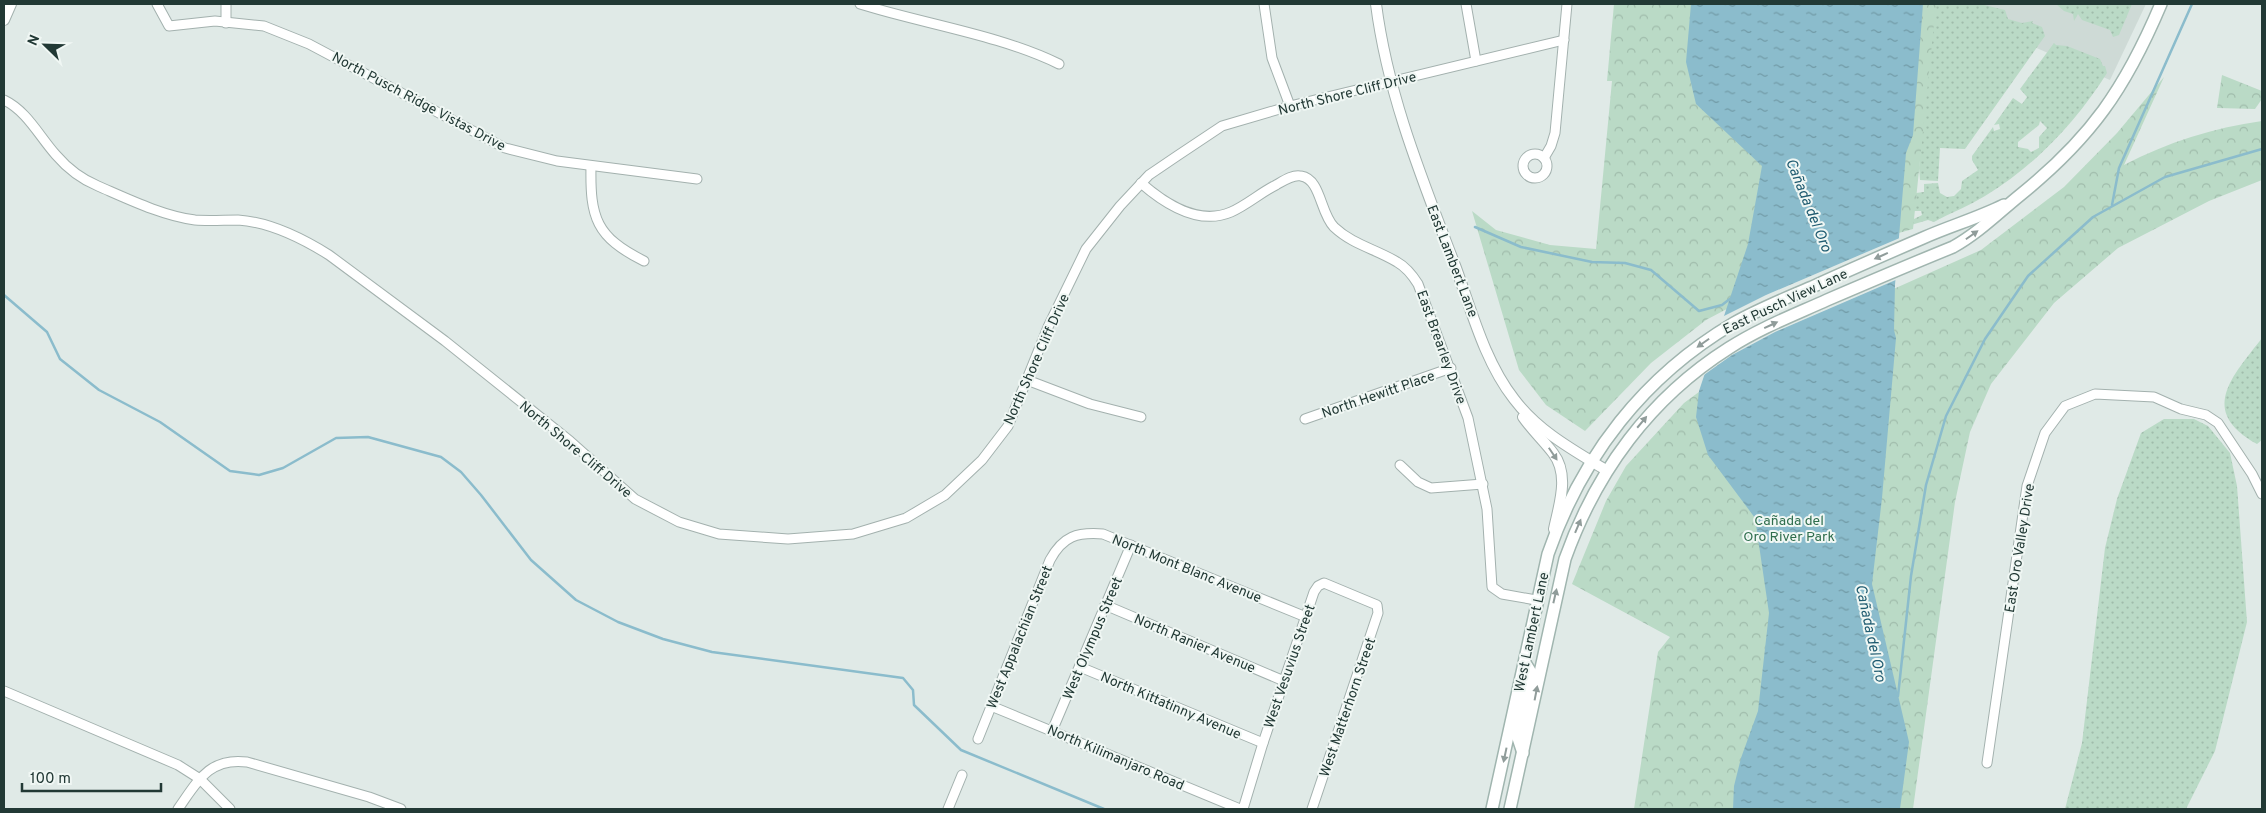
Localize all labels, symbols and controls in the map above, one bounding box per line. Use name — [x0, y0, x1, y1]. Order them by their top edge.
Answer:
north arrow — [20, 20, 70, 70]
text: N — [25, 33, 44, 48]
street label: North Pusch Ridge Vistas Drive — [329, 49, 508, 155]
street label: North Shore Cliff Drive — [1276, 69, 1418, 120]
water label: Cañada del Oro — [1780, 156, 1835, 255]
street label: East Lambert Lane — [1422, 203, 1481, 320]
one-way arrow — [1965, 230, 1979, 240]
one-way arrow — [1874, 253, 1888, 261]
street label: East Pusch View Lane — [1721, 266, 1851, 339]
street label: East Brearley Drive — [1412, 288, 1469, 407]
street label: North Shore Cliff Drive — [1001, 291, 1074, 428]
one-way arrow — [1764, 321, 1778, 329]
one-way arrow — [1697, 338, 1710, 348]
street label: North Hewitt Place — [1320, 368, 1437, 423]
street label: North Shore Cliff Drive — [515, 398, 635, 502]
one-way arrow — [1637, 416, 1648, 429]
one-way arrow — [1548, 447, 1558, 461]
street label: East Oro Valley Drive — [2002, 482, 2039, 614]
park label: Cañada del Oro River Park — [1743, 513, 1835, 546]
one-way arrow — [1574, 519, 1582, 533]
street label: North Mont Blanc Avenue — [1109, 532, 1264, 607]
street label: West Appalachian Street — [984, 563, 1057, 712]
street label: West Lambert Lane — [1511, 571, 1553, 694]
street label: West Olympus Street — [1060, 575, 1127, 702]
water label: Cañada del Oro — [1850, 583, 1889, 684]
one-way arrow — [1552, 588, 1560, 604]
street label: West Vesuvius Street — [1261, 602, 1320, 731]
street label: North Ranier Avenue — [1131, 611, 1258, 678]
street label: West Matterhorn Street — [1317, 636, 1380, 779]
street label: North Kittatinny Avenue — [1098, 669, 1243, 744]
one-way arrow — [1532, 686, 1540, 701]
street label: North Kilimanjaro Road — [1044, 722, 1186, 795]
one-way arrow — [1501, 748, 1509, 763]
scale bar — [22, 760, 161, 792]
text: 100 m — [30, 770, 71, 789]

